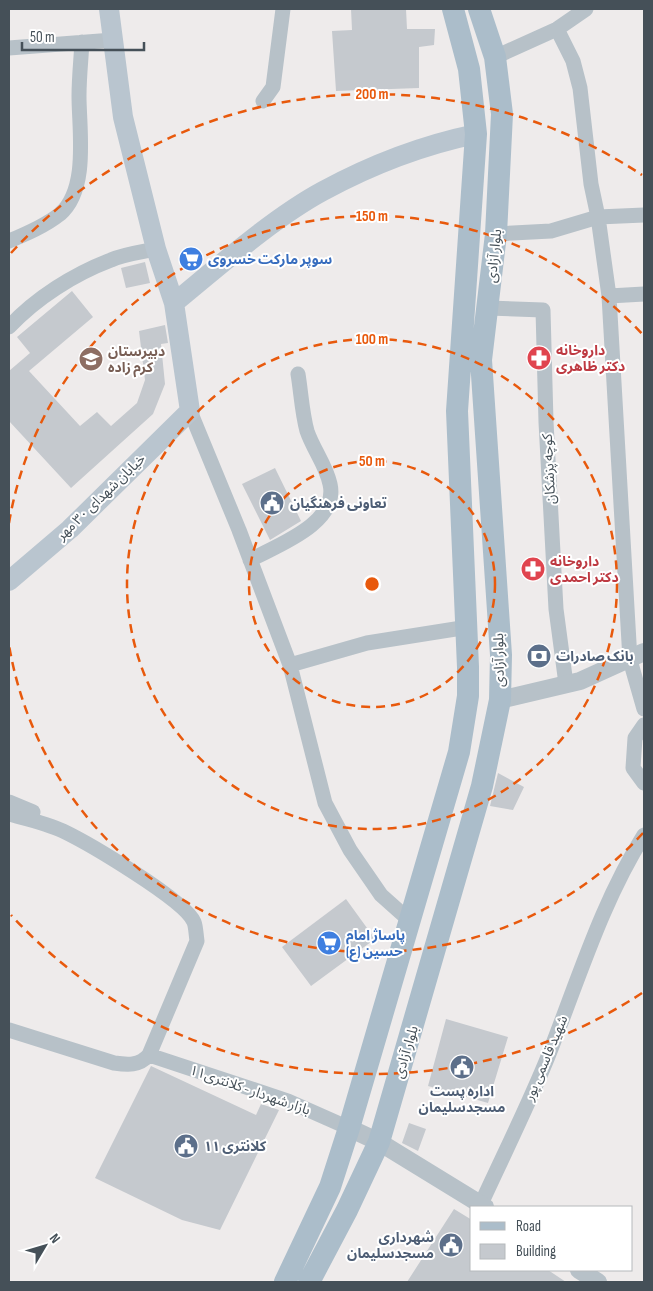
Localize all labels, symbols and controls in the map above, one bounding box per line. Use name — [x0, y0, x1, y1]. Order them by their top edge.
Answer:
scale bar — [22, 20, 145, 52]
text: 50 m — [30, 28, 55, 47]
text: 200 m — [355, 85, 389, 104]
text: 150 m — [356, 207, 388, 226]
street label: بلوار آزادی — [483, 228, 505, 284]
supermarket icon: سوپر مارکت خسروی — [178, 246, 204, 272]
place label: سوپر مارکت خسروی — [208, 251, 332, 268]
text: 100 m — [356, 330, 388, 349]
place label: داروخانه دکتر ظاهری — [556, 342, 625, 375]
place label: دبیرستان کرم زاده — [108, 343, 165, 378]
pharmacy icon: داروخانه دکتر ظاهری — [526, 345, 552, 371]
school or university icon: دبیرستان کرم زاده — [78, 346, 104, 372]
street label: کوچه پزشکان — [539, 433, 560, 505]
street label: خیابان شهدای ۳۰ مهر — [52, 450, 149, 545]
text: 50 m — [359, 452, 385, 471]
public building icon: تعاونی فرهنگیان — [259, 490, 285, 516]
place label: تعاونی فرهنگیان — [290, 495, 387, 512]
place label: داروخانه دکتر احمدی — [550, 553, 619, 586]
pharmacy icon: داروخانه دکتر احمدی — [520, 556, 546, 582]
centre of rings — [363, 575, 381, 593]
street label: بلوار آزادی — [490, 633, 508, 687]
bank icon: بانک صادرات — [526, 643, 552, 669]
place label: بانک صادرات — [556, 648, 634, 665]
place label: پاساژ امام حسین (ع) — [346, 927, 405, 962]
supermarket icon: پاساژ امام حسین (ع) — [316, 930, 342, 956]
street label: شهید قاسمی پور — [520, 1013, 573, 1104]
street label: بلوار آزادی — [390, 1023, 422, 1080]
public building icon: اداره پست مسجدسلیمان — [449, 1054, 475, 1080]
street label: بازار شهردار - کلانتری۱۱ — [187, 1061, 313, 1119]
place label: اداره پست مسجدسلیمان — [419, 1083, 505, 1116]
public building icon: کلانتری ۱۱ — [173, 1133, 199, 1159]
place label: کلانتری ۱۱ — [204, 1138, 267, 1155]
legend — [470, 1206, 633, 1271]
text: Road — [516, 1217, 541, 1236]
north arrow — [20, 1221, 70, 1271]
place label: شهرداری مسجدسلیمان — [347, 1229, 434, 1262]
text: N — [46, 1230, 64, 1246]
public building icon: شهرداری مسجدسلیمان — [438, 1232, 464, 1258]
text: Building — [516, 1242, 556, 1261]

